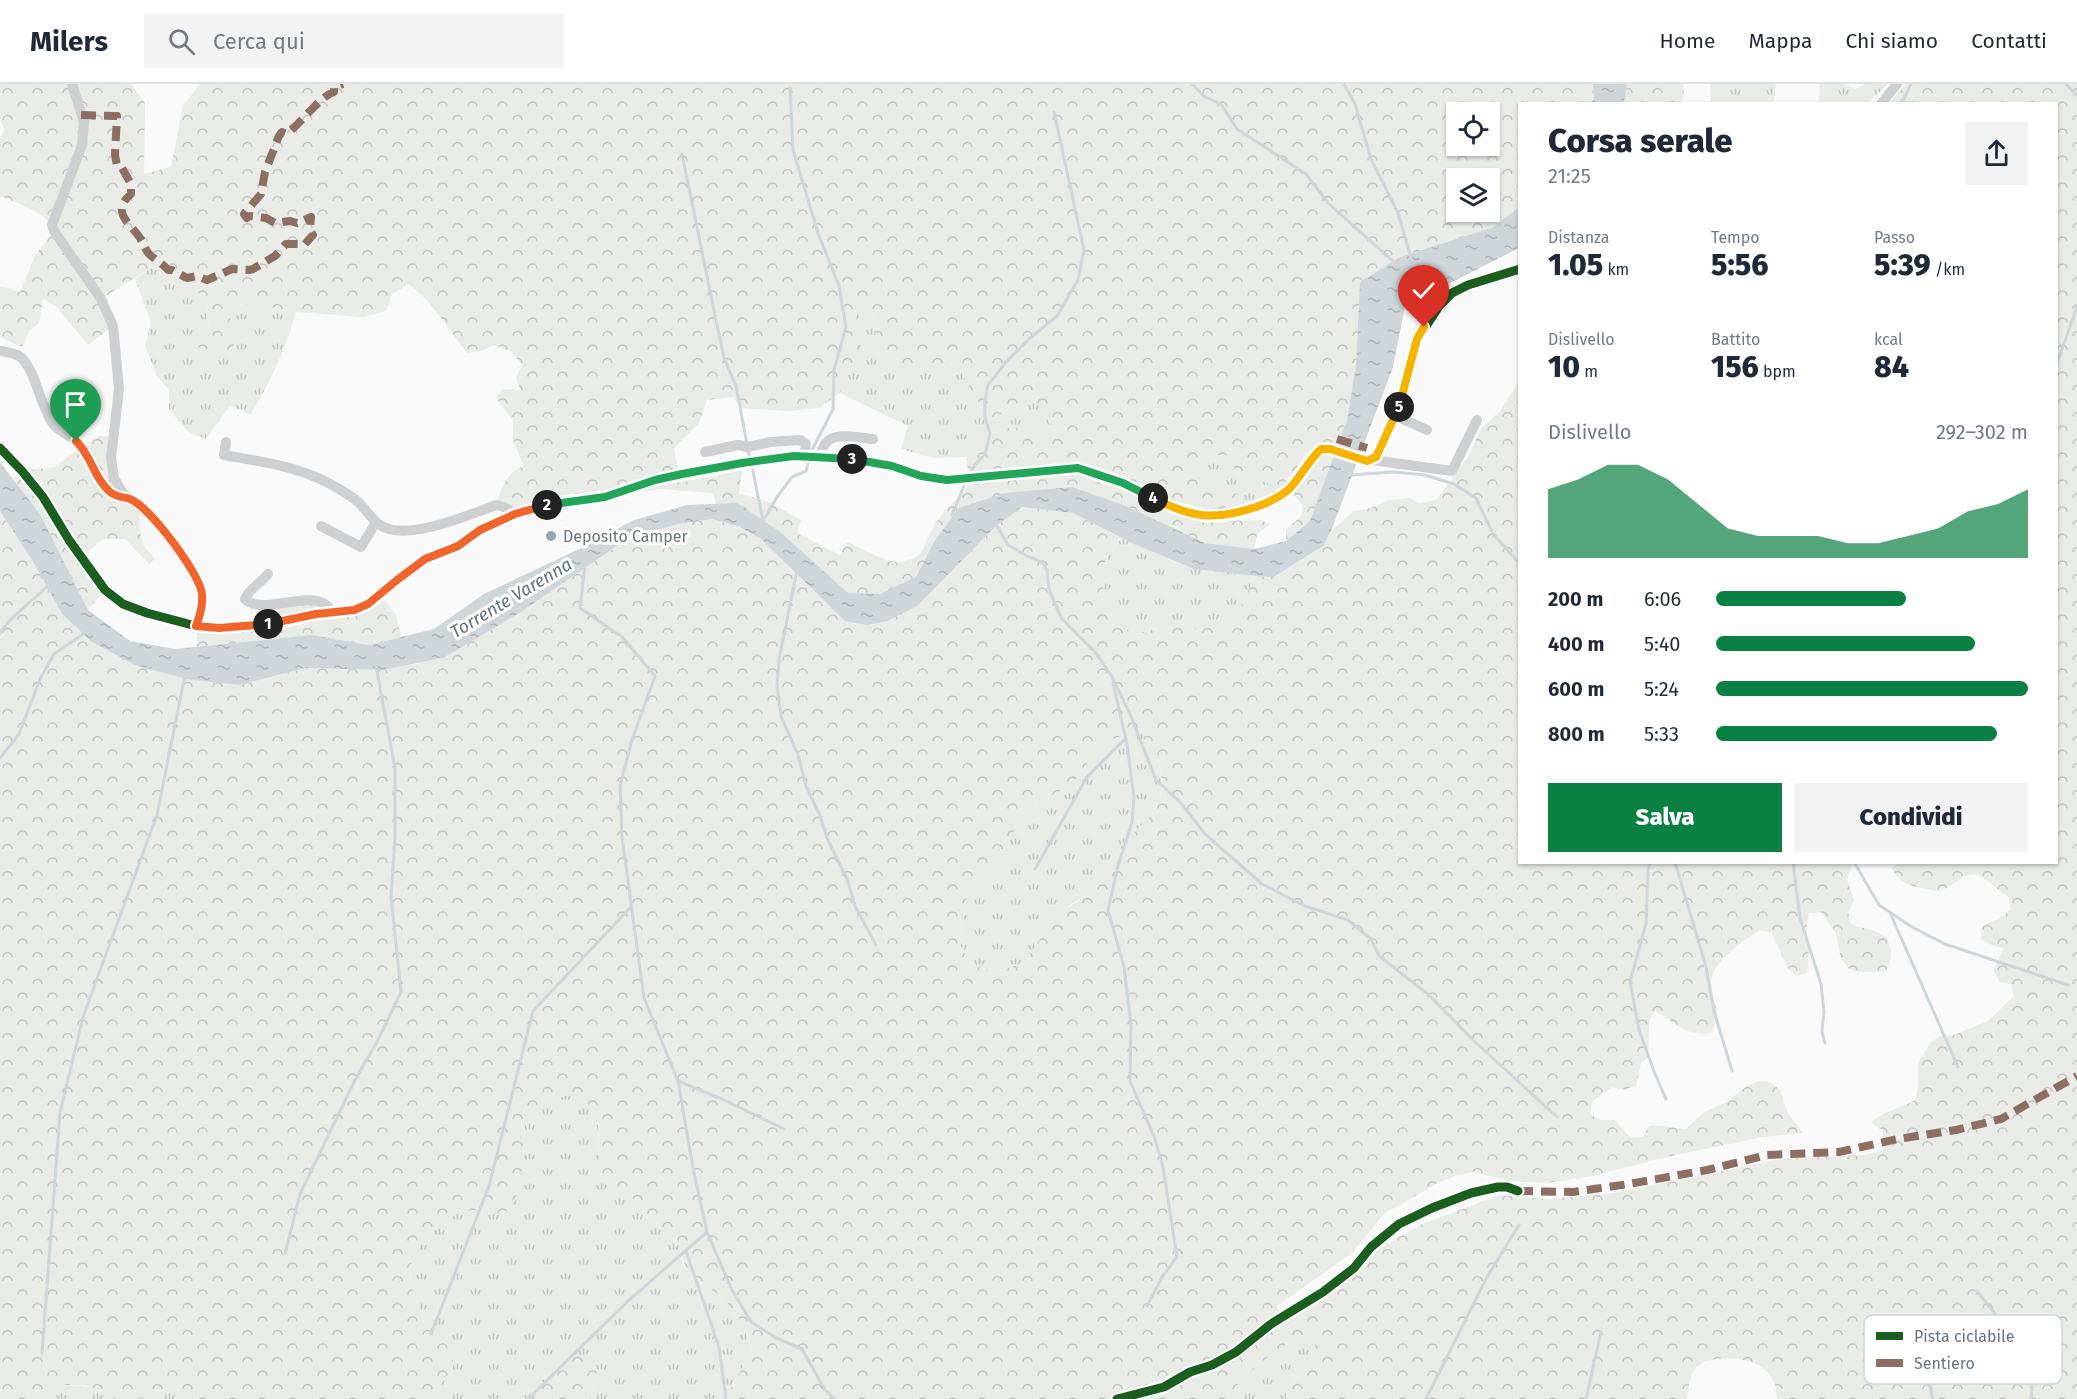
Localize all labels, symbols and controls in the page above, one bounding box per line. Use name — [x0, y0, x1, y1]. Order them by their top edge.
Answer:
search box — [144, 14, 564, 68]
text: Milers — [30, 25, 108, 58]
icon: search — [165, 25, 198, 58]
text: Cerca qui — [213, 28, 305, 55]
text: Home — [1659, 28, 1715, 54]
text: Mappa — [1748, 28, 1812, 54]
text: Chi siamo — [1845, 28, 1938, 54]
text: Contatti — [1971, 28, 2047, 54]
map controls — [1446, 102, 1500, 222]
button: locate — [1446, 102, 1500, 156]
text: Corsa serale — [1548, 121, 1733, 161]
button: share — [1965, 122, 2028, 185]
text: 21:25 — [1548, 164, 1591, 188]
button: layers — [1446, 168, 1500, 222]
text: Distanza — [1548, 228, 1610, 247]
text: Tempo — [1711, 228, 1760, 247]
text: Passo — [1874, 228, 1915, 247]
text: 1.05 — [1548, 247, 1603, 283]
text: 5:56 — [1711, 247, 1768, 283]
text: 5:39 — [1874, 247, 1931, 283]
text: km — [1603, 260, 1629, 279]
text: /km — [1931, 260, 1965, 279]
pin — [1398, 265, 1449, 327]
icon: check — [1407, 274, 1440, 307]
text: Dislivello — [1548, 330, 1615, 349]
text: Battito — [1711, 330, 1760, 349]
text: kcal — [1874, 330, 1903, 349]
text: 10 — [1548, 349, 1580, 385]
text: 156 — [1711, 349, 1759, 385]
text: 84 — [1874, 349, 1909, 385]
text: m — [1580, 362, 1598, 381]
text: bpm — [1759, 362, 1796, 381]
pin — [50, 379, 101, 441]
icon: arrive — [59, 388, 92, 421]
pin: 5 — [1384, 392, 1414, 422]
text: 5 — [1395, 397, 1403, 416]
text: Dislivello — [1548, 420, 1631, 444]
text: 292–302 m — [1936, 420, 2028, 444]
pin: 3 — [837, 444, 867, 474]
text: 3 — [848, 449, 856, 468]
pin: 4 — [1138, 483, 1168, 513]
text: 4 — [1148, 488, 1158, 507]
pin: 2 — [532, 490, 562, 520]
text: 2 — [543, 495, 551, 514]
place label: Deposito Camper — [563, 527, 688, 546]
marker: Deposito Camper — [544, 529, 558, 543]
water label: Torrente Varenna — [446, 553, 576, 643]
text: 200 m — [1548, 587, 1603, 611]
text: 6:06 — [1644, 587, 1681, 611]
pin: 1 — [253, 609, 283, 639]
text: 1 — [264, 614, 272, 633]
text: 400 m — [1548, 632, 1604, 656]
text: 5:40 — [1644, 632, 1681, 656]
text: 600 m — [1548, 677, 1604, 701]
text: 5:24 — [1644, 677, 1679, 701]
text: 800 m — [1548, 722, 1605, 746]
text: 5:33 — [1644, 722, 1679, 746]
button: Salva — [1548, 783, 1782, 852]
button: Condividi — [1794, 783, 2028, 852]
legend — [1864, 1315, 2062, 1384]
text: Pista ciclabile — [1914, 1327, 2014, 1346]
text: Sentiero — [1914, 1354, 1975, 1373]

